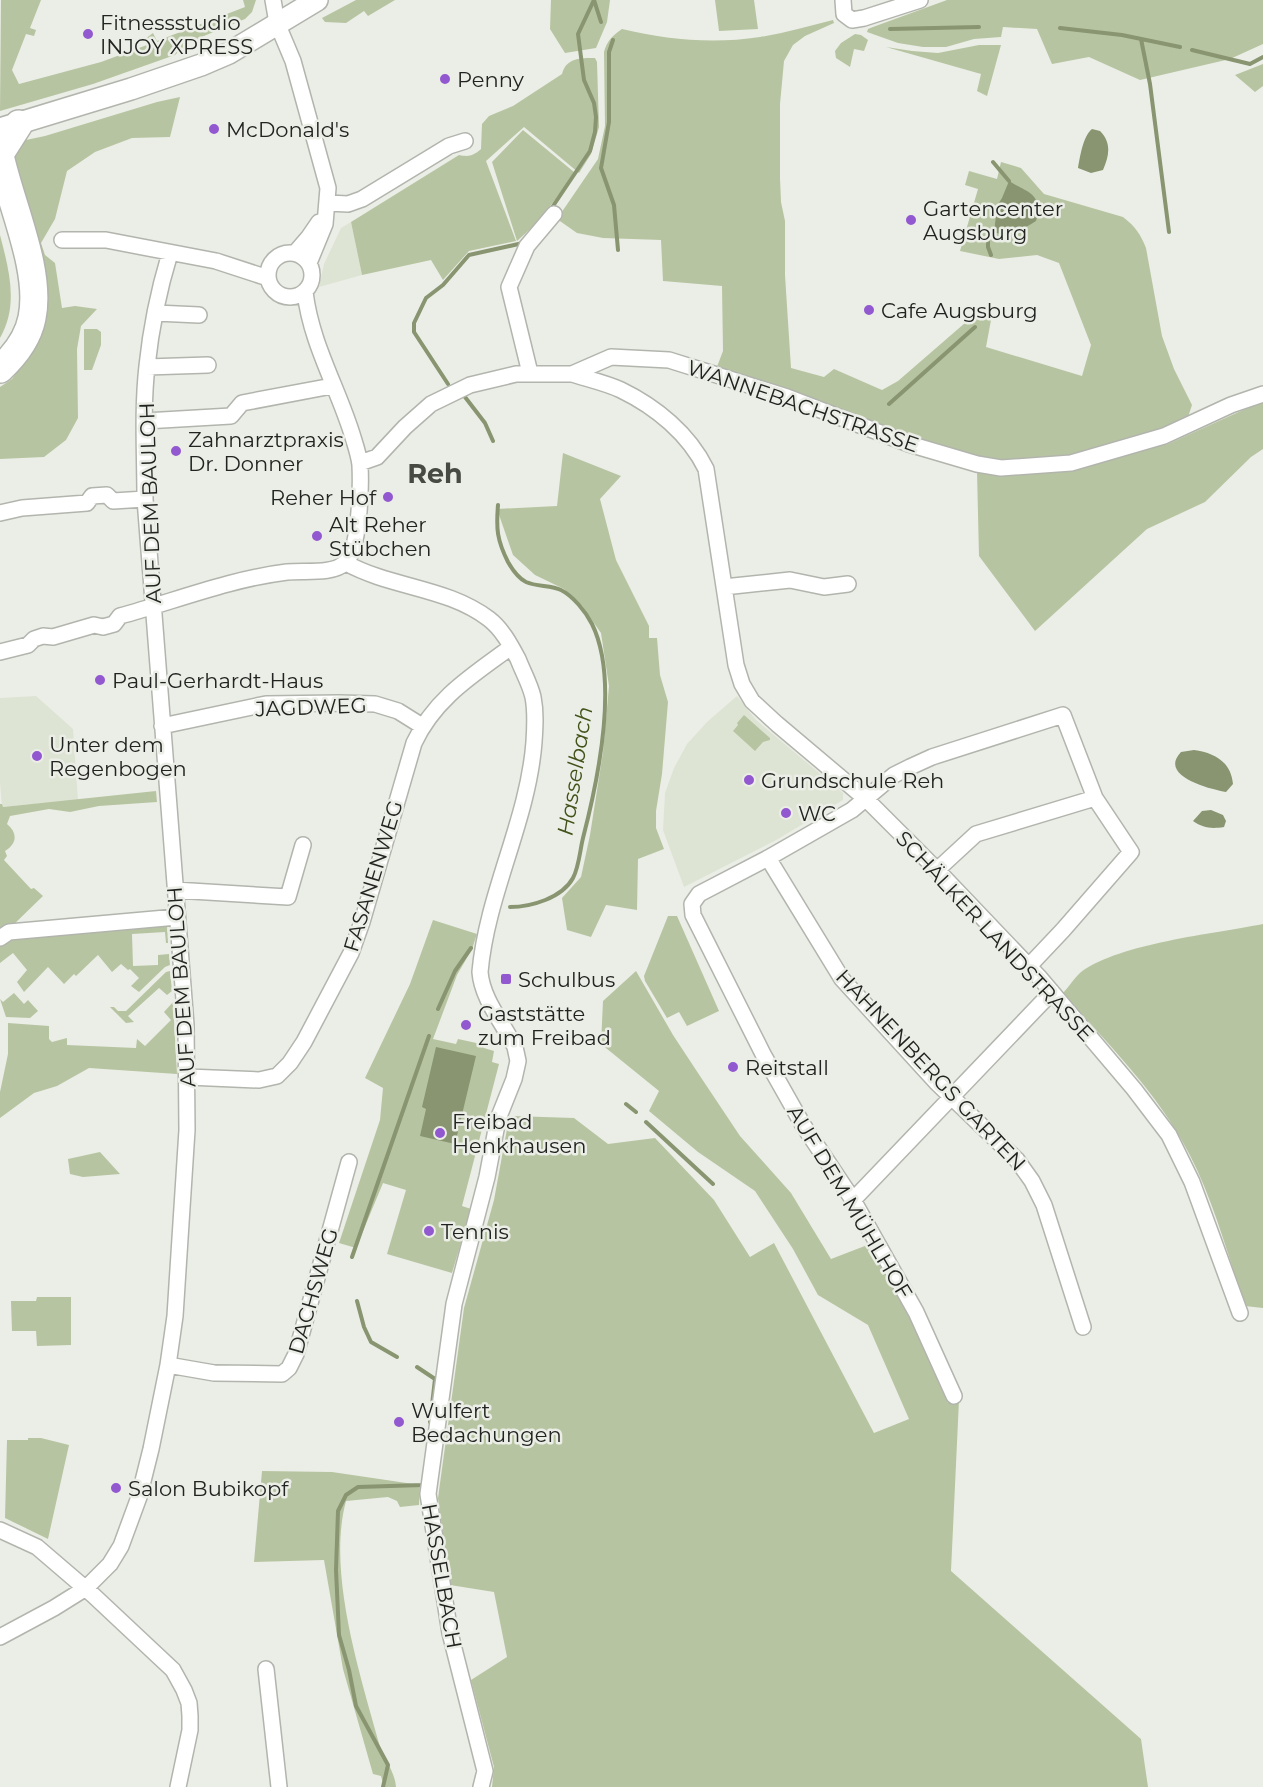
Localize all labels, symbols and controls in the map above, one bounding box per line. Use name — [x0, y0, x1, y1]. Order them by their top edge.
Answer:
place label: Fitnessstudio INJOY XPRESS — [100, 10, 253, 59]
marker: Fitnessstudio INJOY XPRESS — [81, 27, 95, 41]
place label: Penny — [457, 67, 524, 92]
marker: Penny — [438, 72, 452, 86]
place label: McDonald's — [226, 117, 349, 142]
marker: McDonald's — [207, 122, 221, 136]
place label: Gartencenter Augsburg — [923, 196, 1063, 245]
marker: Gartencenter Augsburg — [904, 213, 918, 227]
place label: Cafe Augsburg — [881, 298, 1038, 323]
marker: Cafe Augsburg — [862, 303, 876, 317]
street label: WANNEBACHSTRASSE — [684, 355, 922, 457]
street label: AUF DEM BAULOH — [134, 402, 166, 604]
place label: Zahnarztpraxis Dr. Donner — [188, 427, 344, 476]
marker: Zahnarztpraxis Dr. Donner — [169, 444, 183, 458]
district label: Reh — [407, 457, 463, 490]
place label: Reher Hof — [270, 485, 377, 510]
marker: Reher Hof — [381, 490, 395, 504]
place label: Alt Reher Stübchen — [329, 512, 432, 561]
marker: Alt Reher Stübchen — [310, 529, 324, 543]
place label: Paul-Gerhardt-Haus — [112, 668, 323, 693]
marker: Paul-Gerhardt-Haus — [93, 673, 107, 687]
street label: JAGDWEG — [254, 693, 367, 721]
water label: Hasselbach — [551, 704, 599, 838]
place label: Unter dem Regenbogen — [49, 732, 187, 781]
marker: Unter dem Regenbogen — [30, 749, 44, 763]
place label: Grundschule Reh — [761, 768, 944, 793]
marker: Grundschule Reh — [742, 773, 756, 787]
street label: FASANENWEG — [338, 797, 408, 955]
place label: WC — [798, 801, 836, 826]
marker: WC — [779, 806, 793, 820]
street label: SCHÄLKER LANDSTRASSE — [891, 826, 1099, 1046]
street label: AUF DEM BAULOH — [162, 886, 200, 1088]
street label: HAHNENBERGS GARTEN — [831, 964, 1031, 1176]
place label: Schulbus — [518, 967, 615, 992]
marker: Schulbus — [499, 972, 513, 986]
place label: Gaststätte zum Freibad — [478, 1001, 611, 1050]
marker: Gaststätte zum Freibad — [459, 1018, 473, 1032]
place label: Reitstall — [745, 1055, 829, 1080]
marker: Reitstall — [726, 1060, 740, 1074]
street label: AUF DEM MÜHLHOF — [782, 1101, 918, 1303]
place label: Freibad Henkhausen — [452, 1109, 586, 1158]
marker: Freibad Henkhausen — [433, 1126, 447, 1140]
place label: Tennis — [441, 1219, 509, 1244]
marker: Tennis — [422, 1224, 436, 1238]
street label: DACHSWEG — [283, 1225, 343, 1357]
place label: Wulfert Bedachungen — [411, 1398, 562, 1447]
marker: Wulfert Bedachungen — [392, 1415, 406, 1429]
place label: Salon Bubikopf — [128, 1476, 289, 1501]
marker: Salon Bubikopf — [109, 1481, 123, 1495]
street label: HASSELBACH — [417, 1501, 467, 1651]

